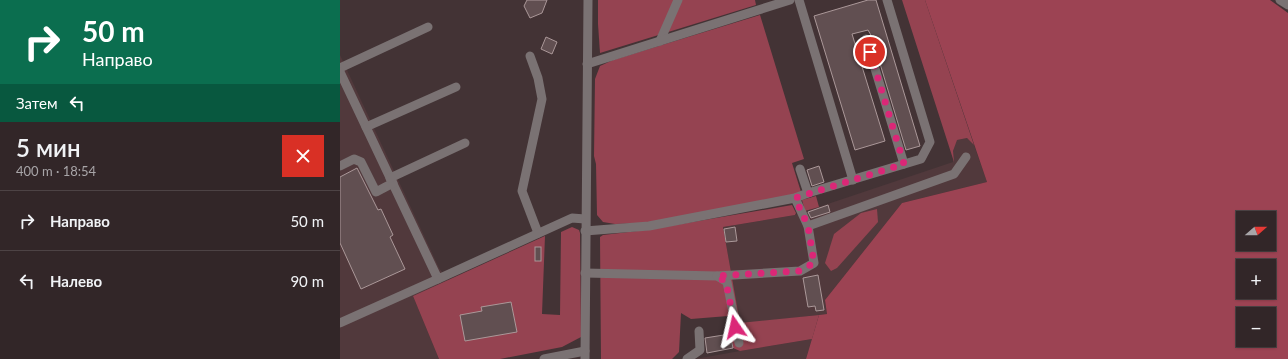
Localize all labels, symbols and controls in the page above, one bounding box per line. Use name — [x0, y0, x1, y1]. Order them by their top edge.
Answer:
text: 50 m — [82, 14, 145, 48]
icon: right — [16, 16, 68, 68]
pin — [853, 35, 887, 69]
icon: arrive — [859, 41, 881, 63]
text: Направо — [82, 48, 153, 70]
icon: left — [66, 92, 88, 114]
text: Затем — [16, 94, 58, 112]
text: 5 мин — [16, 133, 80, 162]
button: close — [282, 135, 324, 177]
text: 400 m · 18:54 — [16, 163, 96, 179]
icon: right — [16, 210, 38, 232]
north arrow — [1236, 211, 1276, 251]
map controls — [1236, 211, 1276, 347]
text: Направо — [50, 212, 110, 230]
text: 50 m — [290, 212, 324, 230]
button: + — [1236, 259, 1276, 299]
icon: left — [16, 270, 38, 292]
text: Налево — [50, 272, 102, 290]
text: 90 m — [290, 272, 324, 290]
position arrow — [714, 306, 756, 348]
button: − — [1236, 307, 1276, 347]

